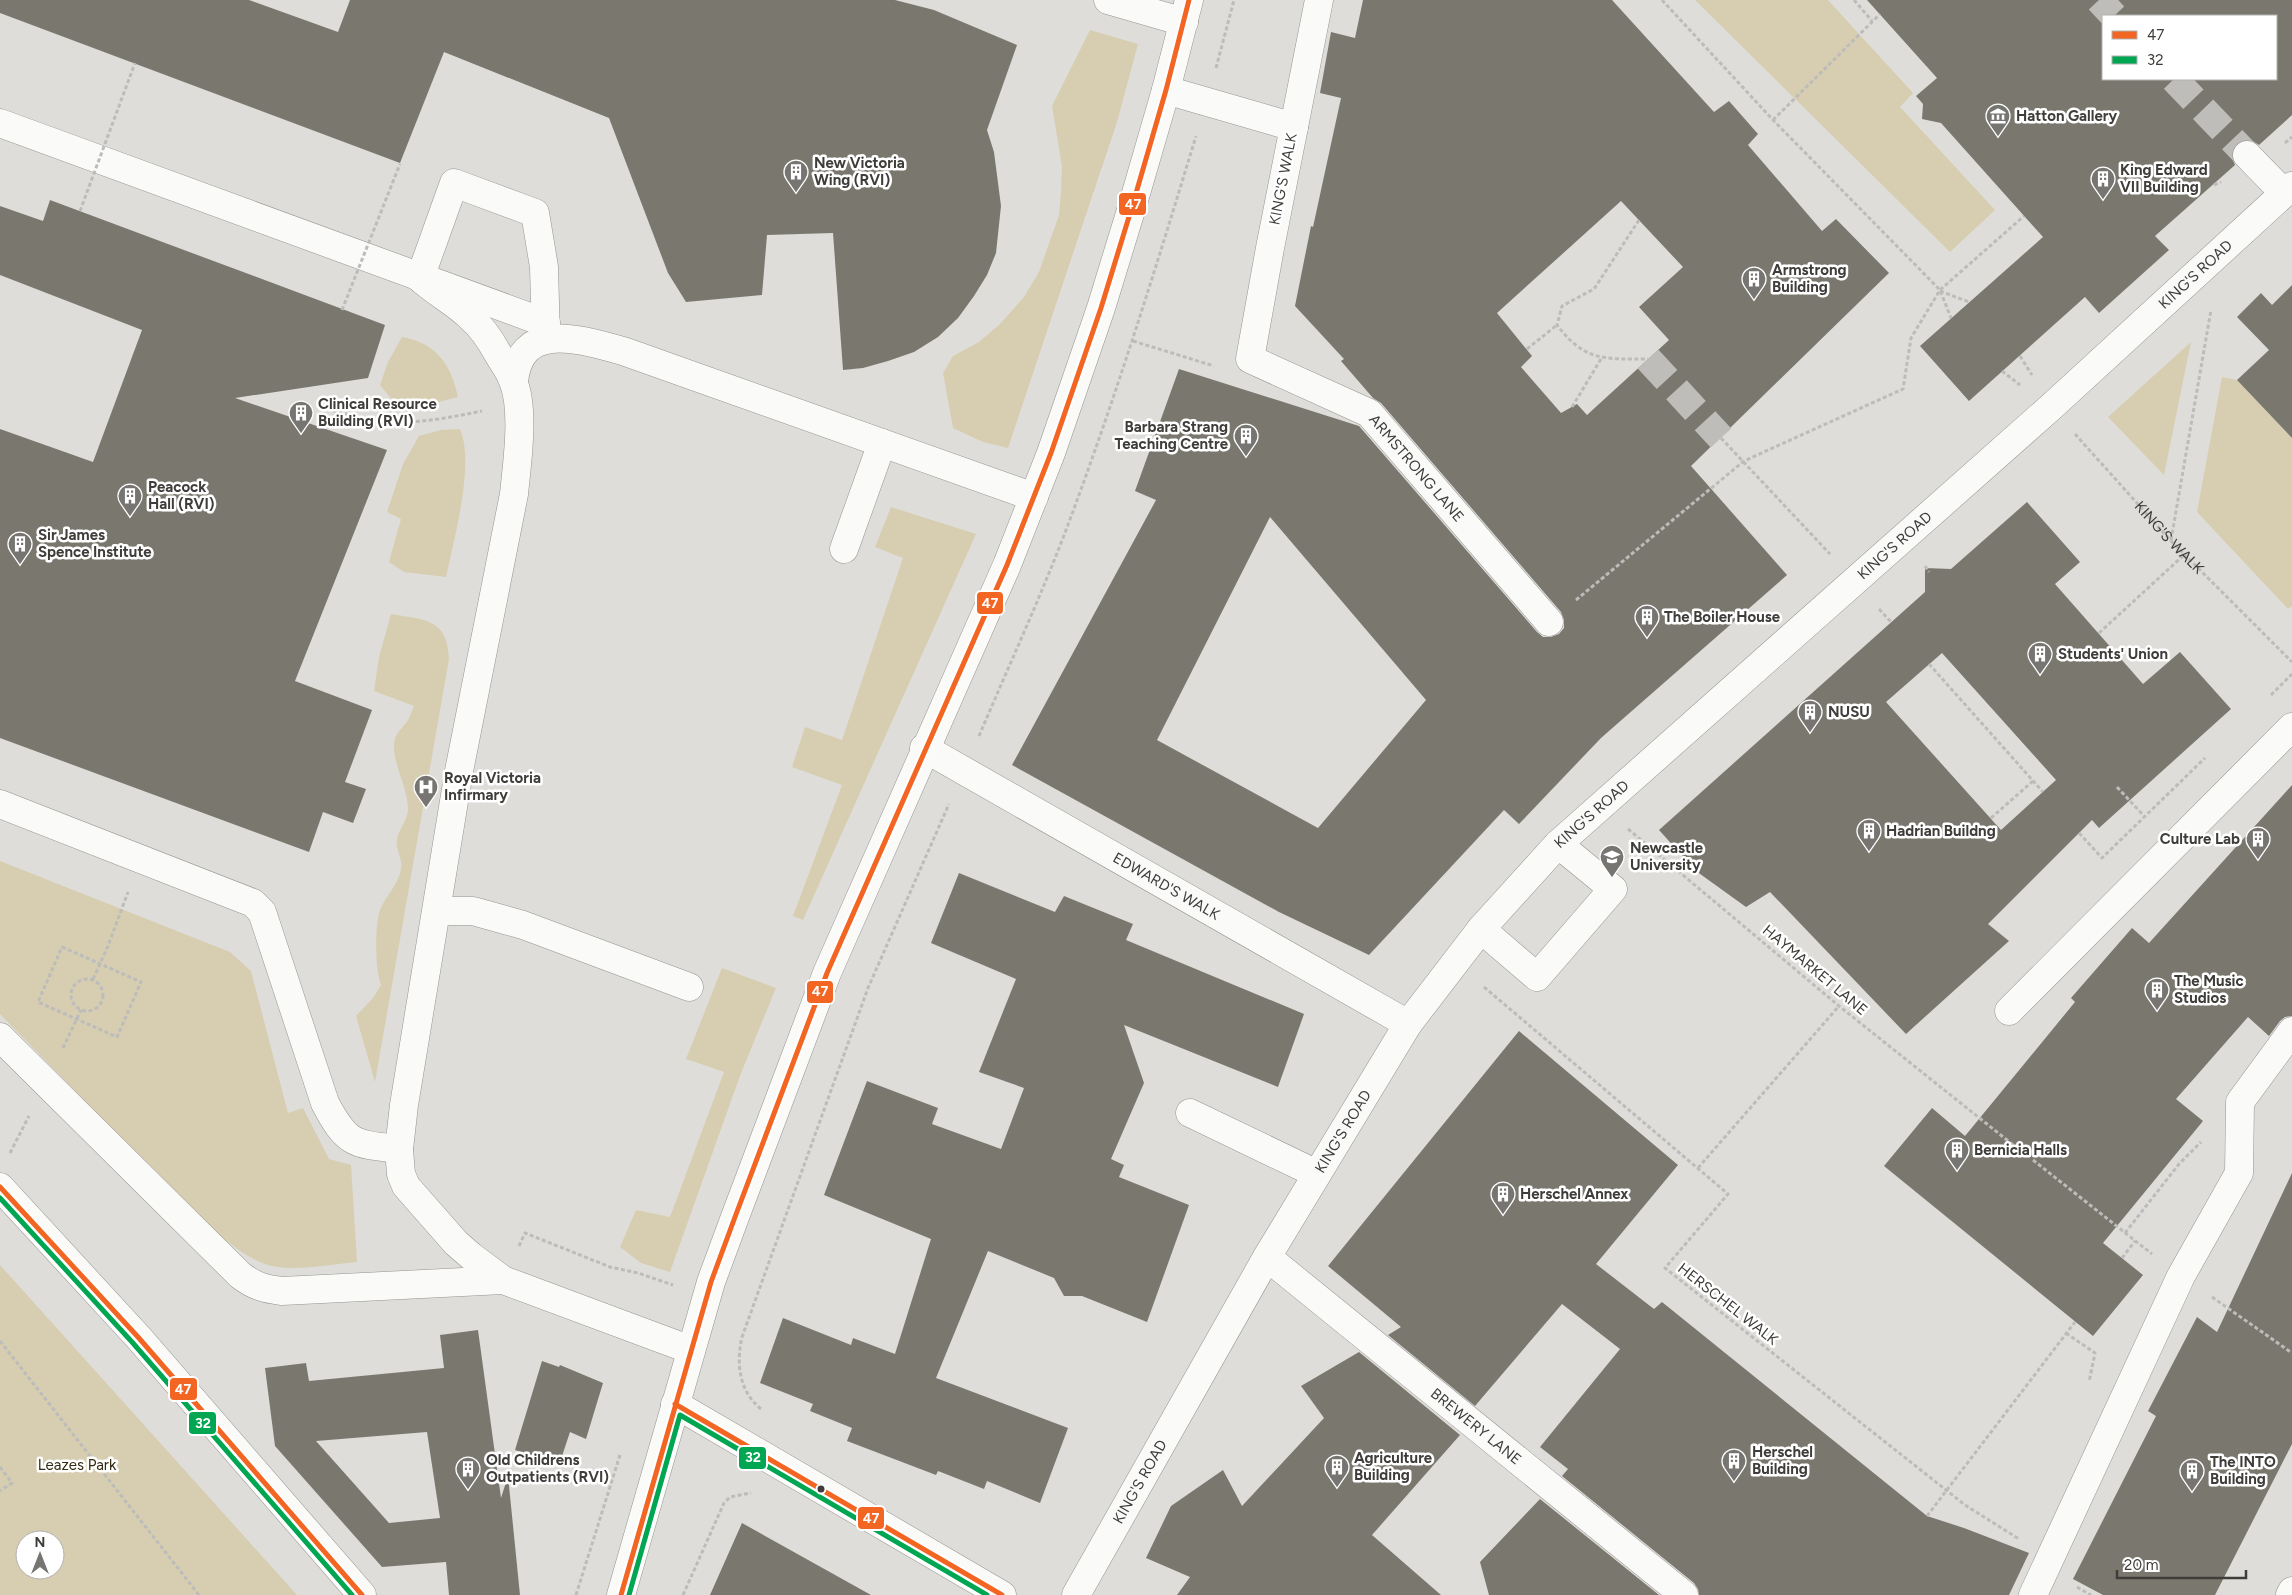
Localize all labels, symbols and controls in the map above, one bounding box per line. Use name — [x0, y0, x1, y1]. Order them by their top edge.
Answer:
legend — [2102, 15, 2277, 80]
text: 47 — [2147, 26, 2164, 44]
text: 32 — [2147, 51, 2164, 69]
museum icon: Hatton Gallery — [1985, 103, 2011, 137]
place label: Hatton Gallery — [2016, 107, 2117, 125]
street label: KING'S WALK — [1265, 131, 1301, 226]
place label: New Victoria Wing (RVI) — [814, 154, 905, 189]
building icon: New Victoria Wing (RVI) — [783, 159, 809, 193]
place label: King Edward VII Building — [2120, 161, 2208, 196]
building icon: King Edward VII Building — [2090, 166, 2116, 200]
line badge: 47 — [1118, 192, 1147, 216]
text: 47 — [1125, 196, 1142, 213]
street label: KING'S ROAD — [2155, 236, 2236, 313]
place label: Armstrong Building — [1772, 261, 1846, 296]
building icon: Armstrong Building — [1741, 266, 1767, 300]
place label: Clinical Resource Building (RVI) — [318, 395, 437, 430]
building icon: Clinical Resource Building (RVI) — [288, 400, 314, 434]
street label: ARMSTRONG LANE — [1365, 411, 1468, 526]
place label: Barbara Strang Teaching Centre — [1114, 418, 1229, 453]
building icon: Barbara Strang Teaching Centre — [1233, 423, 1259, 457]
place label: Peacock Hall (RVI) — [148, 478, 215, 513]
building icon: Peacock Hall (RVI) — [117, 483, 143, 517]
street label: KING'S WALK — [2131, 497, 2208, 578]
street label: KING'S ROAD — [1854, 508, 1936, 583]
place label: Sir James Spence Institute — [38, 526, 152, 561]
building icon: Sir James Spence Institute — [7, 531, 33, 565]
line badge: 47 — [976, 591, 1004, 615]
text: 47 — [982, 595, 999, 612]
building icon: The Boiler House — [1634, 604, 1660, 638]
place label: The Boiler House — [1664, 608, 1781, 626]
building icon: Students' Union — [2027, 641, 2053, 675]
place label: Students' Union — [2058, 645, 2168, 663]
building icon: NUSU — [1797, 699, 1823, 733]
place label: NUSU — [1828, 703, 1870, 721]
place label: Royal Victoria Infirmary — [444, 769, 541, 804]
hospital icon: Royal Victoria Infirmary — [413, 774, 439, 808]
street label: KING'S ROAD — [1551, 776, 1633, 852]
building icon: Hadrian Buildng — [1856, 818, 1882, 852]
place label: Hadrian Buildng — [1886, 822, 1996, 840]
building icon: Culture Lab — [2245, 826, 2271, 860]
place label: Culture Lab — [2160, 830, 2240, 848]
place label: Newcastle University — [1630, 839, 1704, 874]
school or university icon: Newcastle University — [1599, 844, 1625, 878]
street label: EDWARD'S WALK — [1110, 849, 1224, 924]
street label: HAYMARKET LANE — [1759, 921, 1871, 1019]
place label: The Music Studios — [2174, 972, 2244, 1007]
building icon: The Music Studios — [2144, 977, 2170, 1011]
line badge: 47 — [806, 980, 834, 1004]
text: 47 — [812, 983, 829, 1000]
street label: KING'S ROAD — [1311, 1087, 1375, 1176]
building icon: Bernicia Halls — [1944, 1137, 1970, 1171]
place label: Bernicia Halls — [1974, 1141, 2067, 1159]
building icon: Herschel Annex — [1490, 1181, 1516, 1215]
place label: Herschel Annex — [1520, 1185, 1628, 1203]
street label: HERSCHEL WALK — [1674, 1259, 1782, 1349]
line badge: 47 — [169, 1377, 198, 1401]
text: 47 — [175, 1381, 192, 1398]
street label: BREWERY LANE — [1427, 1384, 1525, 1468]
line badge: 32 — [188, 1411, 217, 1435]
text: 32 — [195, 1415, 211, 1432]
street label: KING'S ROAD — [1109, 1437, 1171, 1527]
place label: Herschel Building — [1752, 1443, 1813, 1478]
line badge: 32 — [738, 1446, 767, 1470]
building icon: Herschel Building — [1721, 1448, 1747, 1482]
text: 32 — [745, 1449, 761, 1466]
place label: Agriculture Building — [1354, 1449, 1433, 1484]
place label: Old Childrens Outpatients (RVI) — [486, 1451, 609, 1486]
place label: The INTO Building — [2210, 1453, 2276, 1488]
building icon: Agriculture Building — [1324, 1454, 1350, 1488]
park label: Leazes Park — [38, 1456, 117, 1474]
building icon: Old Childrens Outpatients (RVI) — [455, 1456, 481, 1490]
building icon: The INTO Building — [2179, 1458, 2205, 1492]
unlabelled marker — [816, 1484, 826, 1494]
line badge: 47 — [857, 1506, 885, 1530]
text: 47 — [863, 1510, 880, 1527]
north arrow — [15, 1530, 65, 1580]
text: N — [35, 1534, 45, 1551]
scale bar — [2117, 1548, 2246, 1580]
text: 20 m — [2124, 1556, 2158, 1574]

